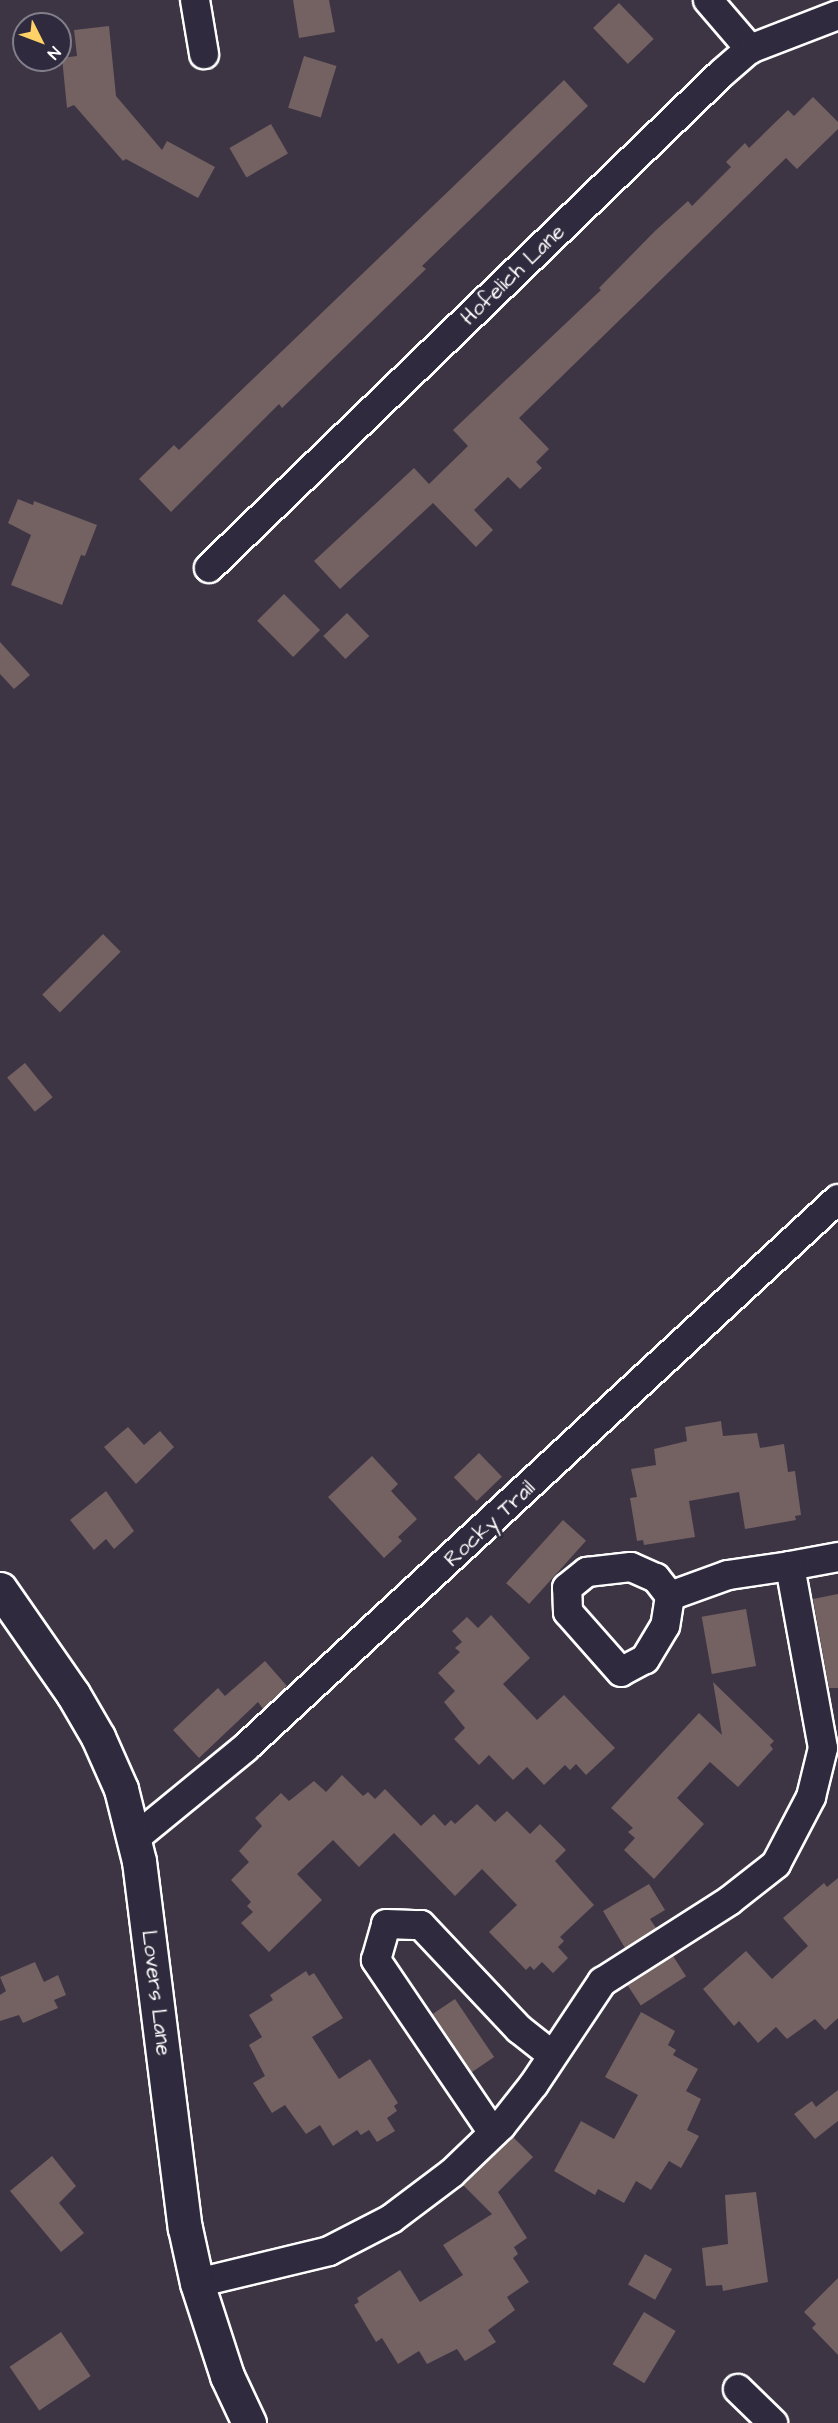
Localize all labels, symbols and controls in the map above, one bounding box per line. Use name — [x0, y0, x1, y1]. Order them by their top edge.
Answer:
north arrow — [12, 12, 72, 72]
text: N — [42, 42, 65, 64]
street label: Hofelich Lane — [456, 219, 570, 331]
street label: Rocky Trail — [439, 1476, 541, 1572]
street label: Lovers Lane — [136, 1929, 176, 2057]

